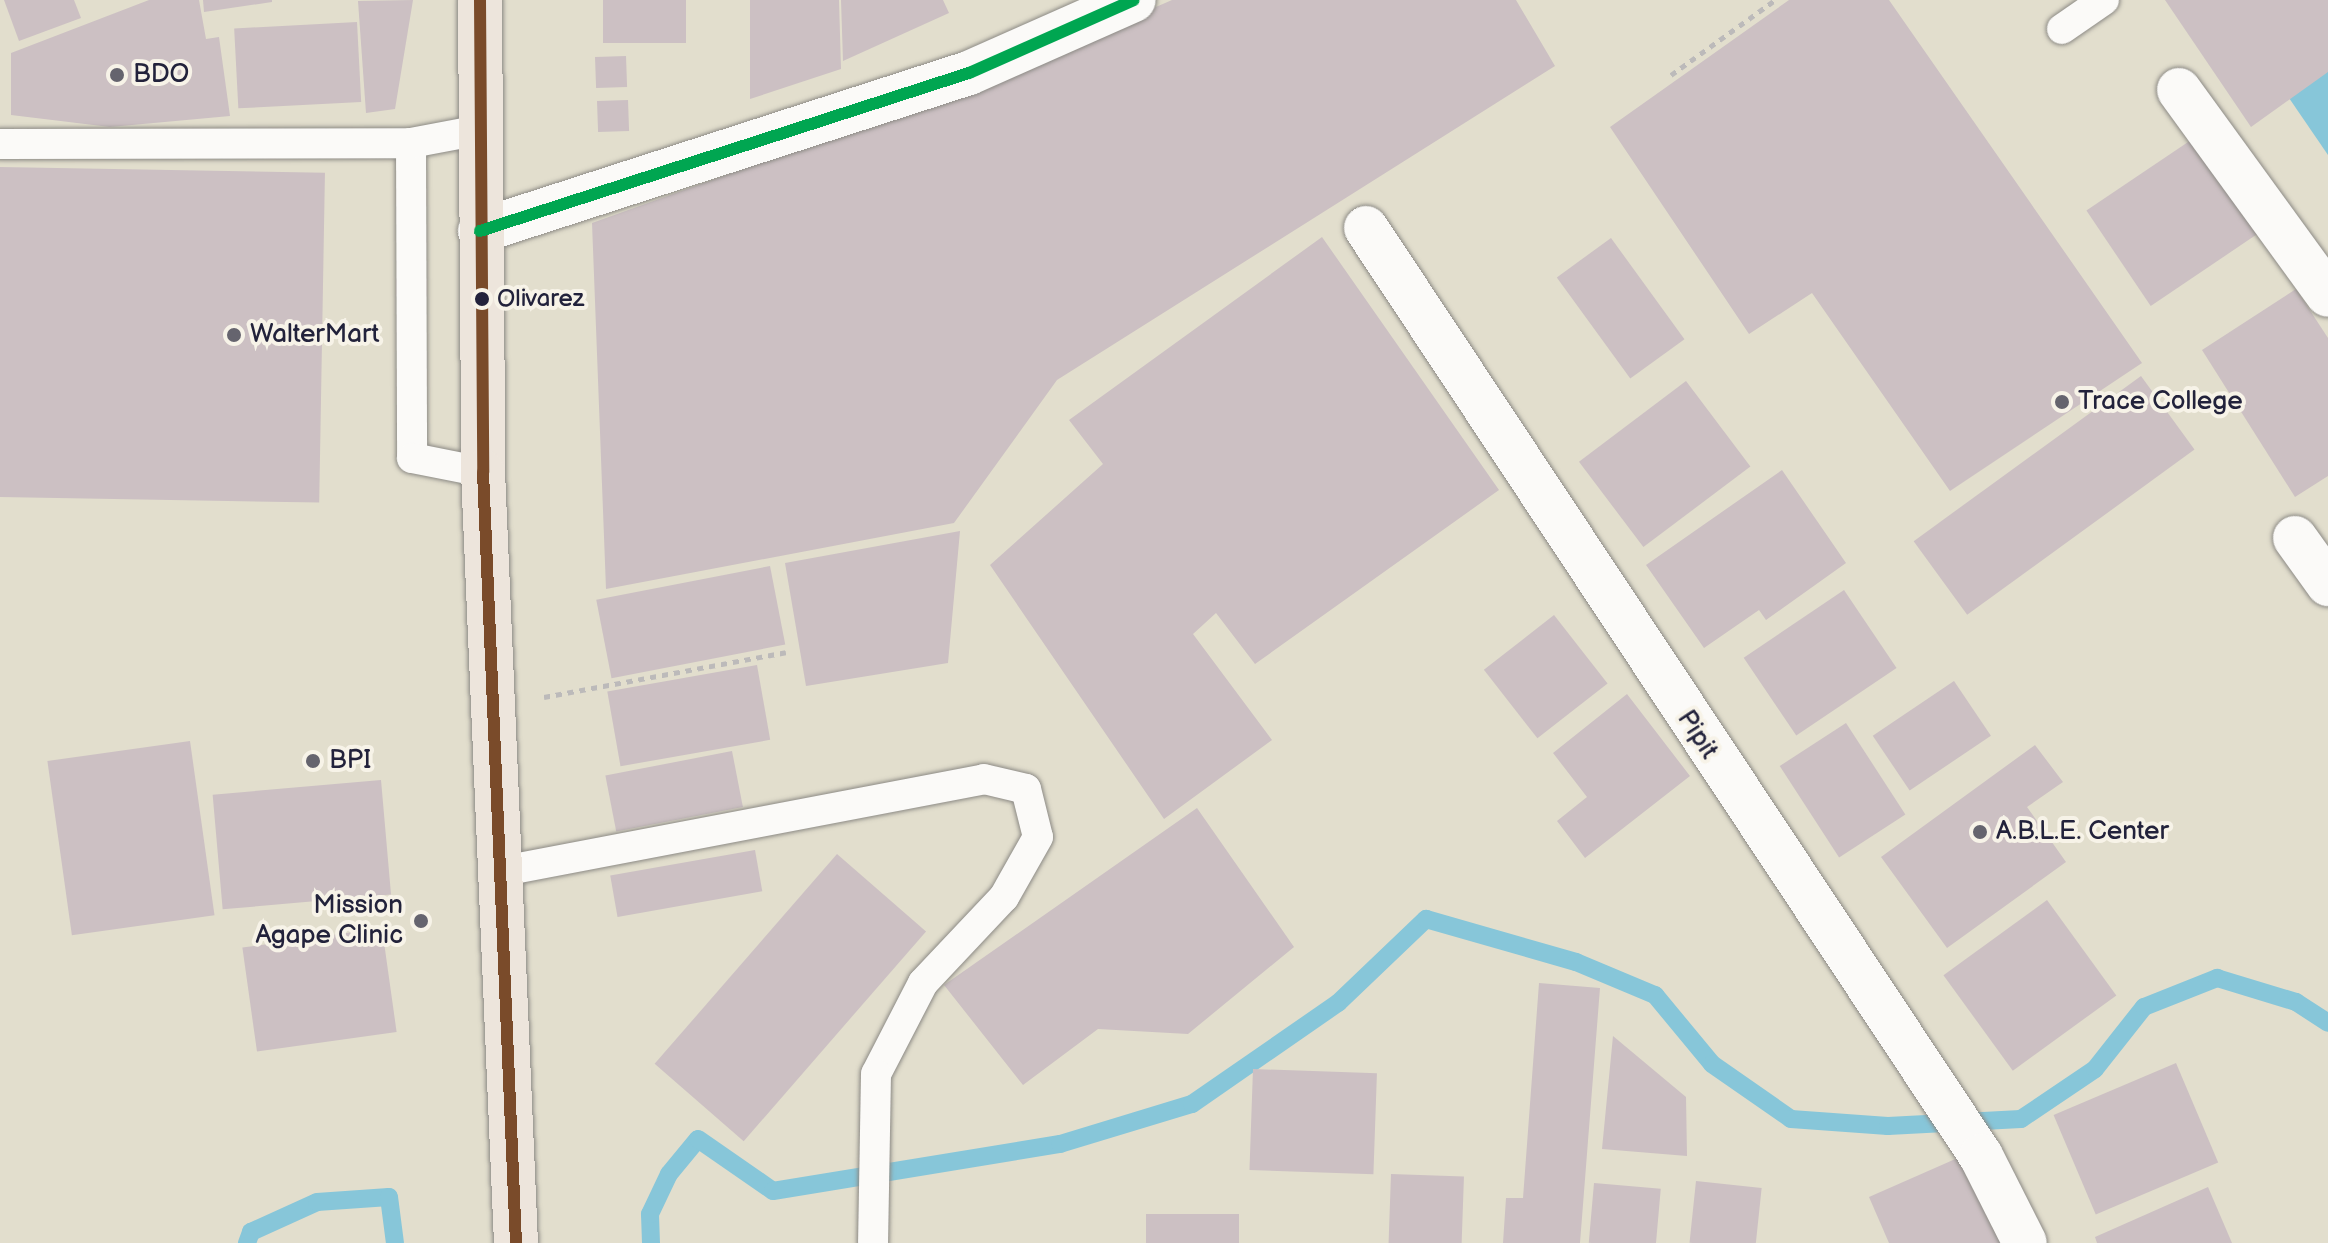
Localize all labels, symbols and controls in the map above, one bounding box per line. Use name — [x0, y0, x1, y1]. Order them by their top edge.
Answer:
place label: BDO — [133, 59, 189, 91]
marker: BDO — [108, 66, 126, 84]
place label: Olivarez — [497, 285, 584, 313]
marker: Olivarez — [474, 291, 490, 307]
place label: WalterMart — [250, 319, 380, 351]
marker: WalterMart — [225, 326, 243, 344]
place label: Trace College — [2078, 386, 2243, 418]
marker: Trace College — [2053, 393, 2071, 411]
street label: Pipit — [1670, 705, 1724, 765]
place label: BPI — [329, 745, 371, 777]
marker: BPI — [304, 752, 322, 770]
place label: A.B.L.E. Center — [1996, 816, 2169, 848]
marker: A.B.L.E. Center — [1971, 823, 1989, 841]
place label: Mission Agape Clinic — [255, 890, 403, 952]
marker: Mission Agape Clinic — [410, 910, 432, 932]

